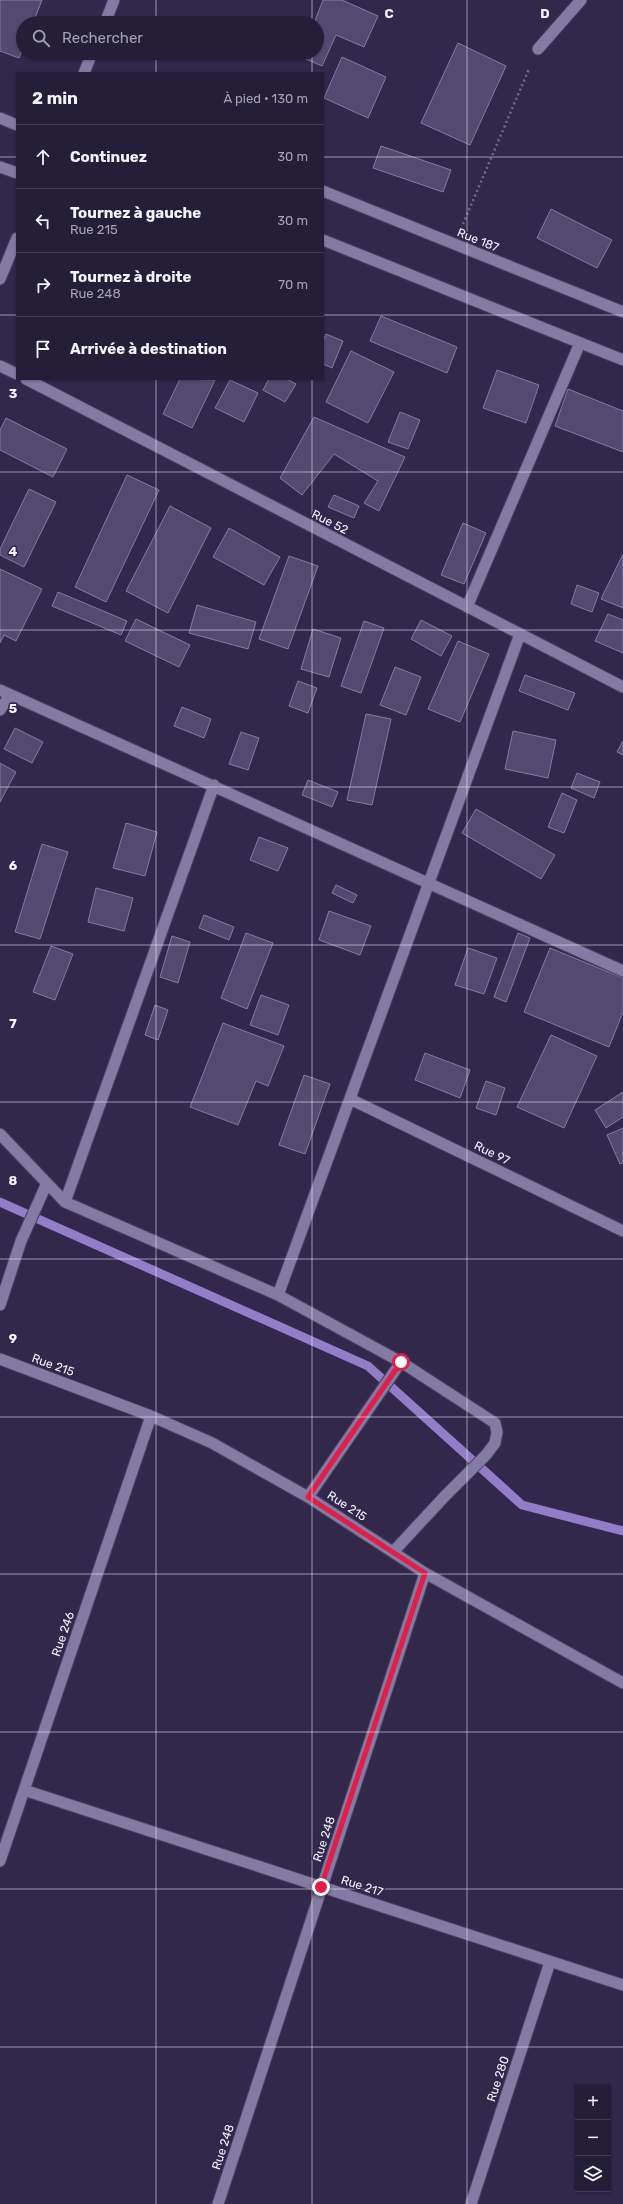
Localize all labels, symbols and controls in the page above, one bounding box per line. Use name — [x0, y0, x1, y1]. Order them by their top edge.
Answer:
text: C — [384, 6, 394, 21]
text: D — [540, 6, 550, 21]
search box — [16, 16, 324, 60]
icon: search — [30, 27, 52, 49]
text: Rechercher — [62, 29, 143, 47]
text: 2 min — [32, 88, 78, 108]
text: À pied · 130 m — [224, 91, 308, 106]
icon: ahead — [32, 146, 54, 168]
text: Continuez — [70, 148, 147, 166]
text: 30 m — [277, 149, 308, 164]
text: Tournez à gauche — [70, 204, 201, 222]
icon: left — [32, 210, 54, 232]
text: 30 m — [277, 213, 308, 228]
text: Rue 215 — [70, 222, 118, 237]
street label: Rue 187 — [455, 225, 501, 255]
text: Tournez à droite — [70, 268, 191, 286]
icon: right — [32, 274, 54, 296]
text: 70 m — [278, 277, 308, 292]
text: Rue 248 — [70, 286, 121, 301]
icon: arrive — [32, 338, 54, 360]
text: Arrivée à destination — [70, 340, 227, 358]
text: 3 — [9, 386, 18, 401]
street label: Rue 52 — [309, 507, 351, 537]
text: 4 — [9, 544, 18, 559]
text: 5 — [9, 701, 17, 716]
text: 6 — [9, 858, 18, 873]
text: 7 — [9, 1016, 17, 1031]
street label: Rue 97 — [472, 1138, 512, 1168]
text: 8 — [9, 1173, 18, 1188]
text: 9 — [9, 1331, 17, 1346]
street label: Rue 215 — [30, 1351, 76, 1379]
route start — [392, 1353, 410, 1371]
street label: Rue 215 — [325, 1488, 369, 1524]
street label: Rue 246 — [49, 1610, 77, 1658]
street label: Rue 248 — [310, 1815, 338, 1863]
street label: Rue 217 — [339, 1873, 385, 1899]
route end — [312, 1878, 330, 1896]
street label: Rue 280 — [484, 2054, 512, 2104]
map controls — [575, 2084, 611, 2192]
button: + — [575, 2084, 611, 2120]
button: − — [575, 2120, 611, 2156]
street label: Rue 248 — [209, 2123, 237, 2171]
button: layers — [575, 2156, 611, 2192]

